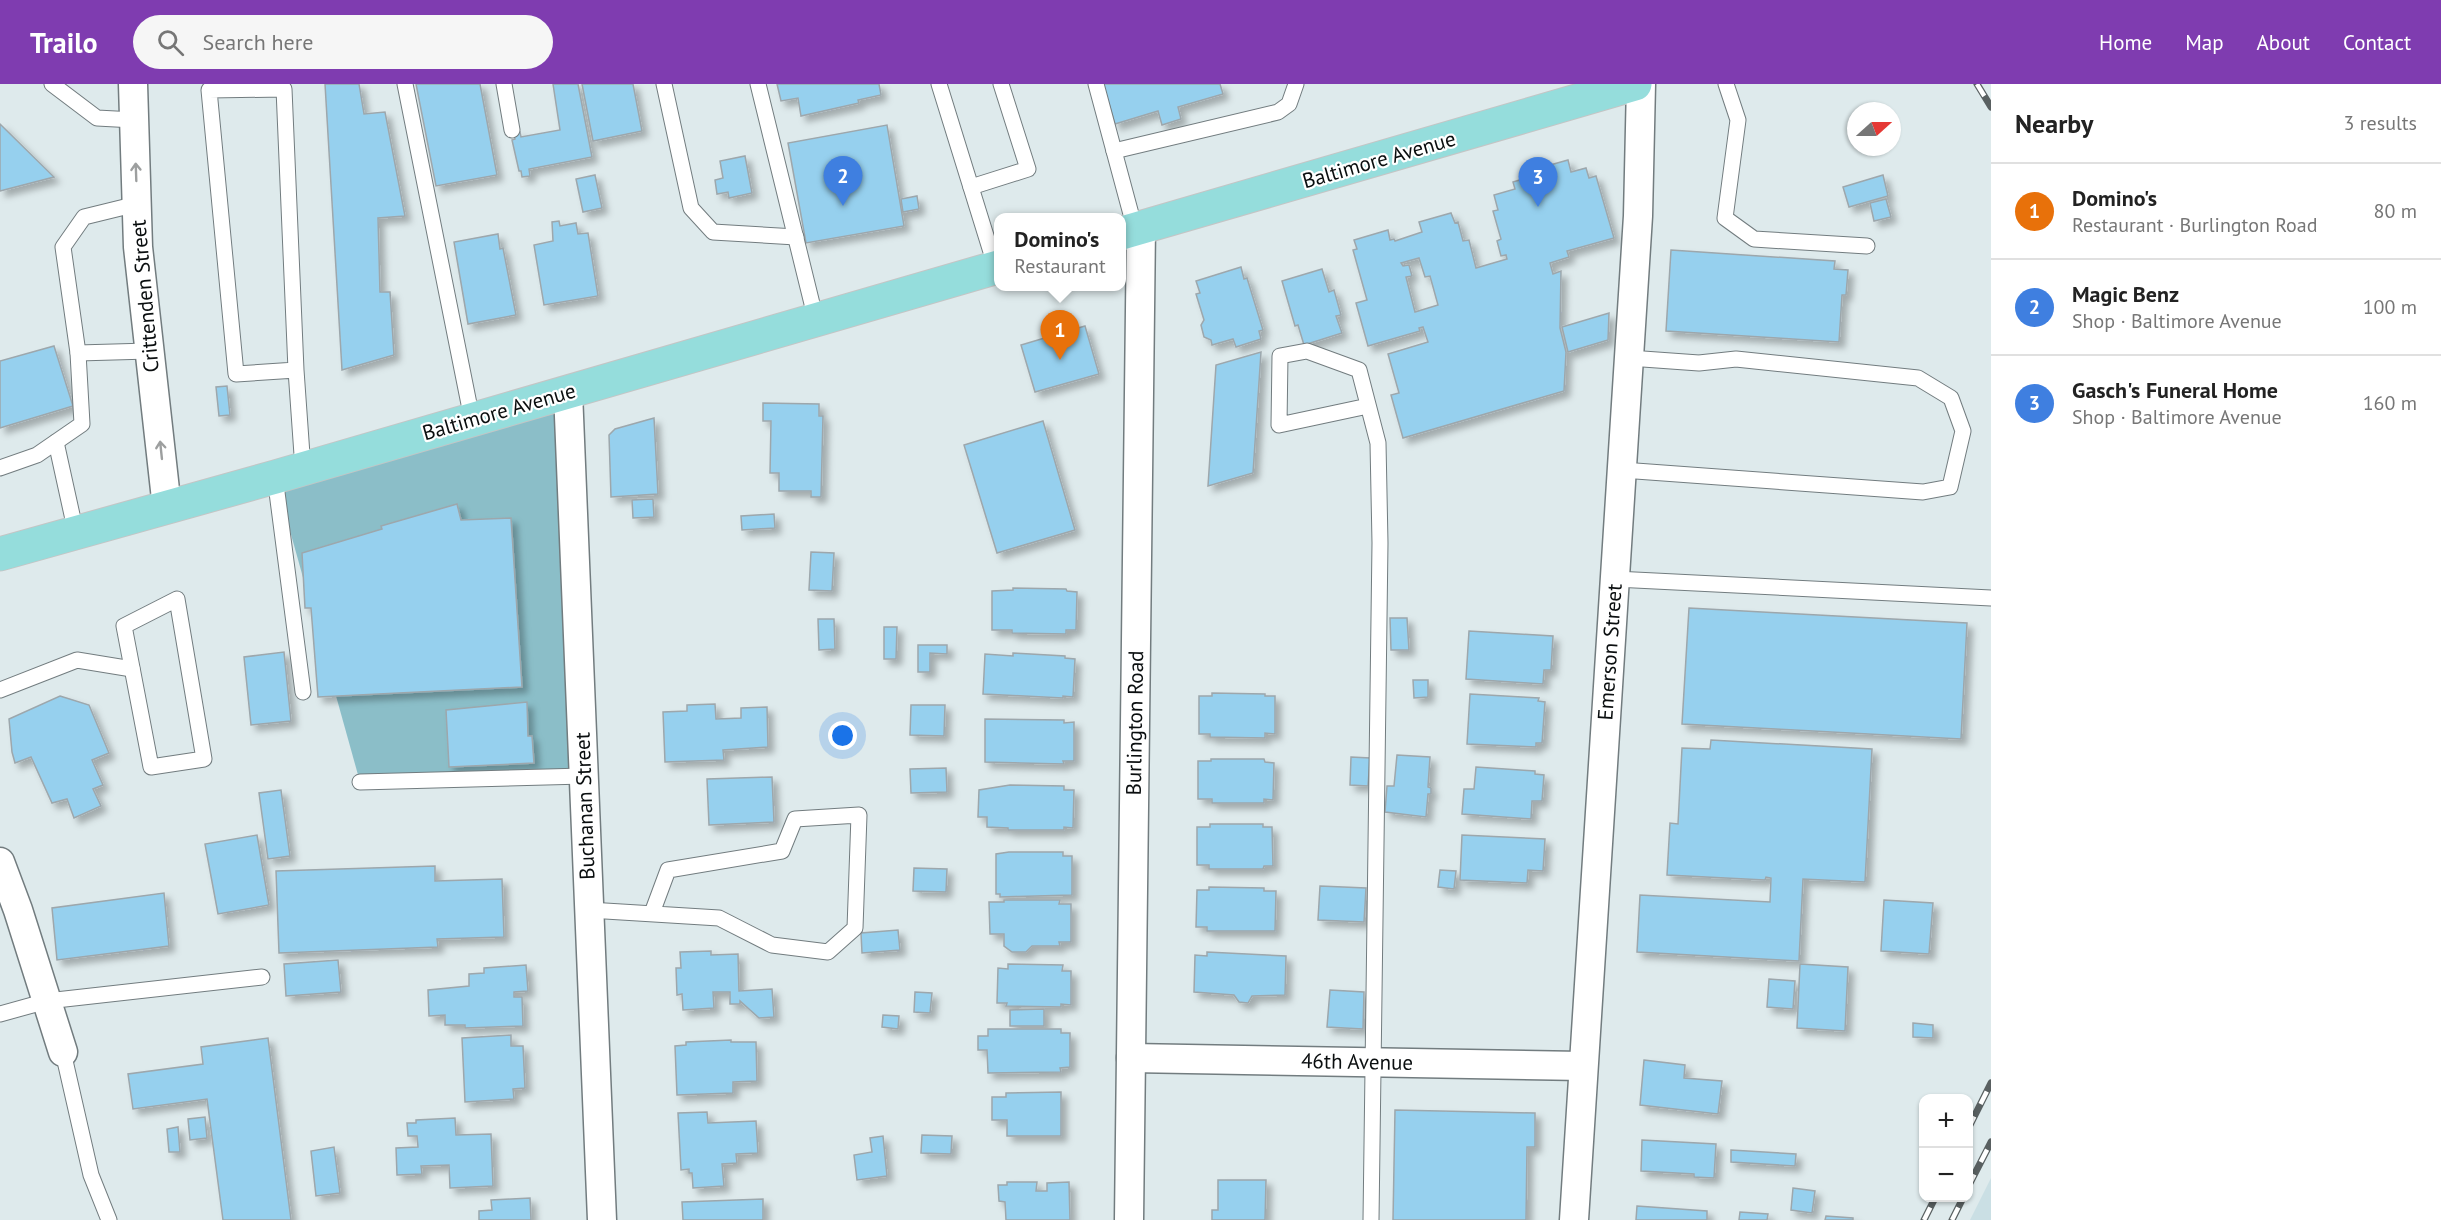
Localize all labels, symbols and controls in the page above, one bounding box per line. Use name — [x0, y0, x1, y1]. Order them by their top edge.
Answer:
search box — [133, 15, 553, 69]
text: Trailo — [30, 24, 97, 61]
icon: search — [154, 26, 187, 59]
text: Search here — [202, 28, 313, 56]
text: Home — [2099, 29, 2152, 56]
text: Map — [2185, 29, 2224, 56]
text: About — [2257, 29, 2310, 56]
text: Contact — [2343, 29, 2411, 56]
north arrow — [1847, 102, 1901, 156]
text: Nearby — [2015, 107, 2093, 140]
text: 3 results — [2344, 110, 2417, 136]
street label: Baltimore Avenue — [1299, 125, 1459, 194]
pin: 2 — [824, 156, 862, 206]
pin: 3 — [1518, 158, 1558, 207]
one-way arrow — [130, 163, 141, 183]
text: Domino's — [2072, 184, 2157, 212]
text: 1 — [2029, 198, 2040, 224]
text: 80 m — [2374, 198, 2417, 224]
text: Restaurant · Burlington Road — [2072, 212, 2318, 238]
popup — [994, 213, 1126, 291]
street label: Crittenden Street — [124, 219, 165, 374]
text: Domino's — [1014, 225, 1099, 253]
text: Restaurant — [1014, 253, 1106, 279]
text: Magic Benz — [2072, 280, 2179, 308]
text: 2 — [2029, 294, 2040, 320]
text: 100 m — [2363, 294, 2417, 320]
text: Shop · Baltimore Avenue — [2072, 308, 2282, 334]
pin: 1 — [1040, 310, 1080, 360]
text: Gasch's Funeral Home — [2072, 376, 2278, 404]
street label: Baltimore Avenue — [419, 377, 579, 446]
text: 3 — [2029, 390, 2040, 416]
text: 160 m — [2363, 390, 2417, 416]
text: Shop · Baltimore Avenue — [2072, 404, 2282, 430]
one-way arrow — [155, 440, 166, 460]
street label: Emerson Street — [1591, 583, 1628, 721]
street label: Burlington Road — [1120, 650, 1149, 796]
your location — [828, 721, 857, 750]
street label: Buchanan Street — [568, 732, 601, 880]
street label: 46th Avenue — [1301, 1047, 1413, 1076]
map controls — [1919, 1094, 1973, 1202]
button: + — [1919, 1094, 1973, 1148]
button: − — [1919, 1148, 1973, 1202]

